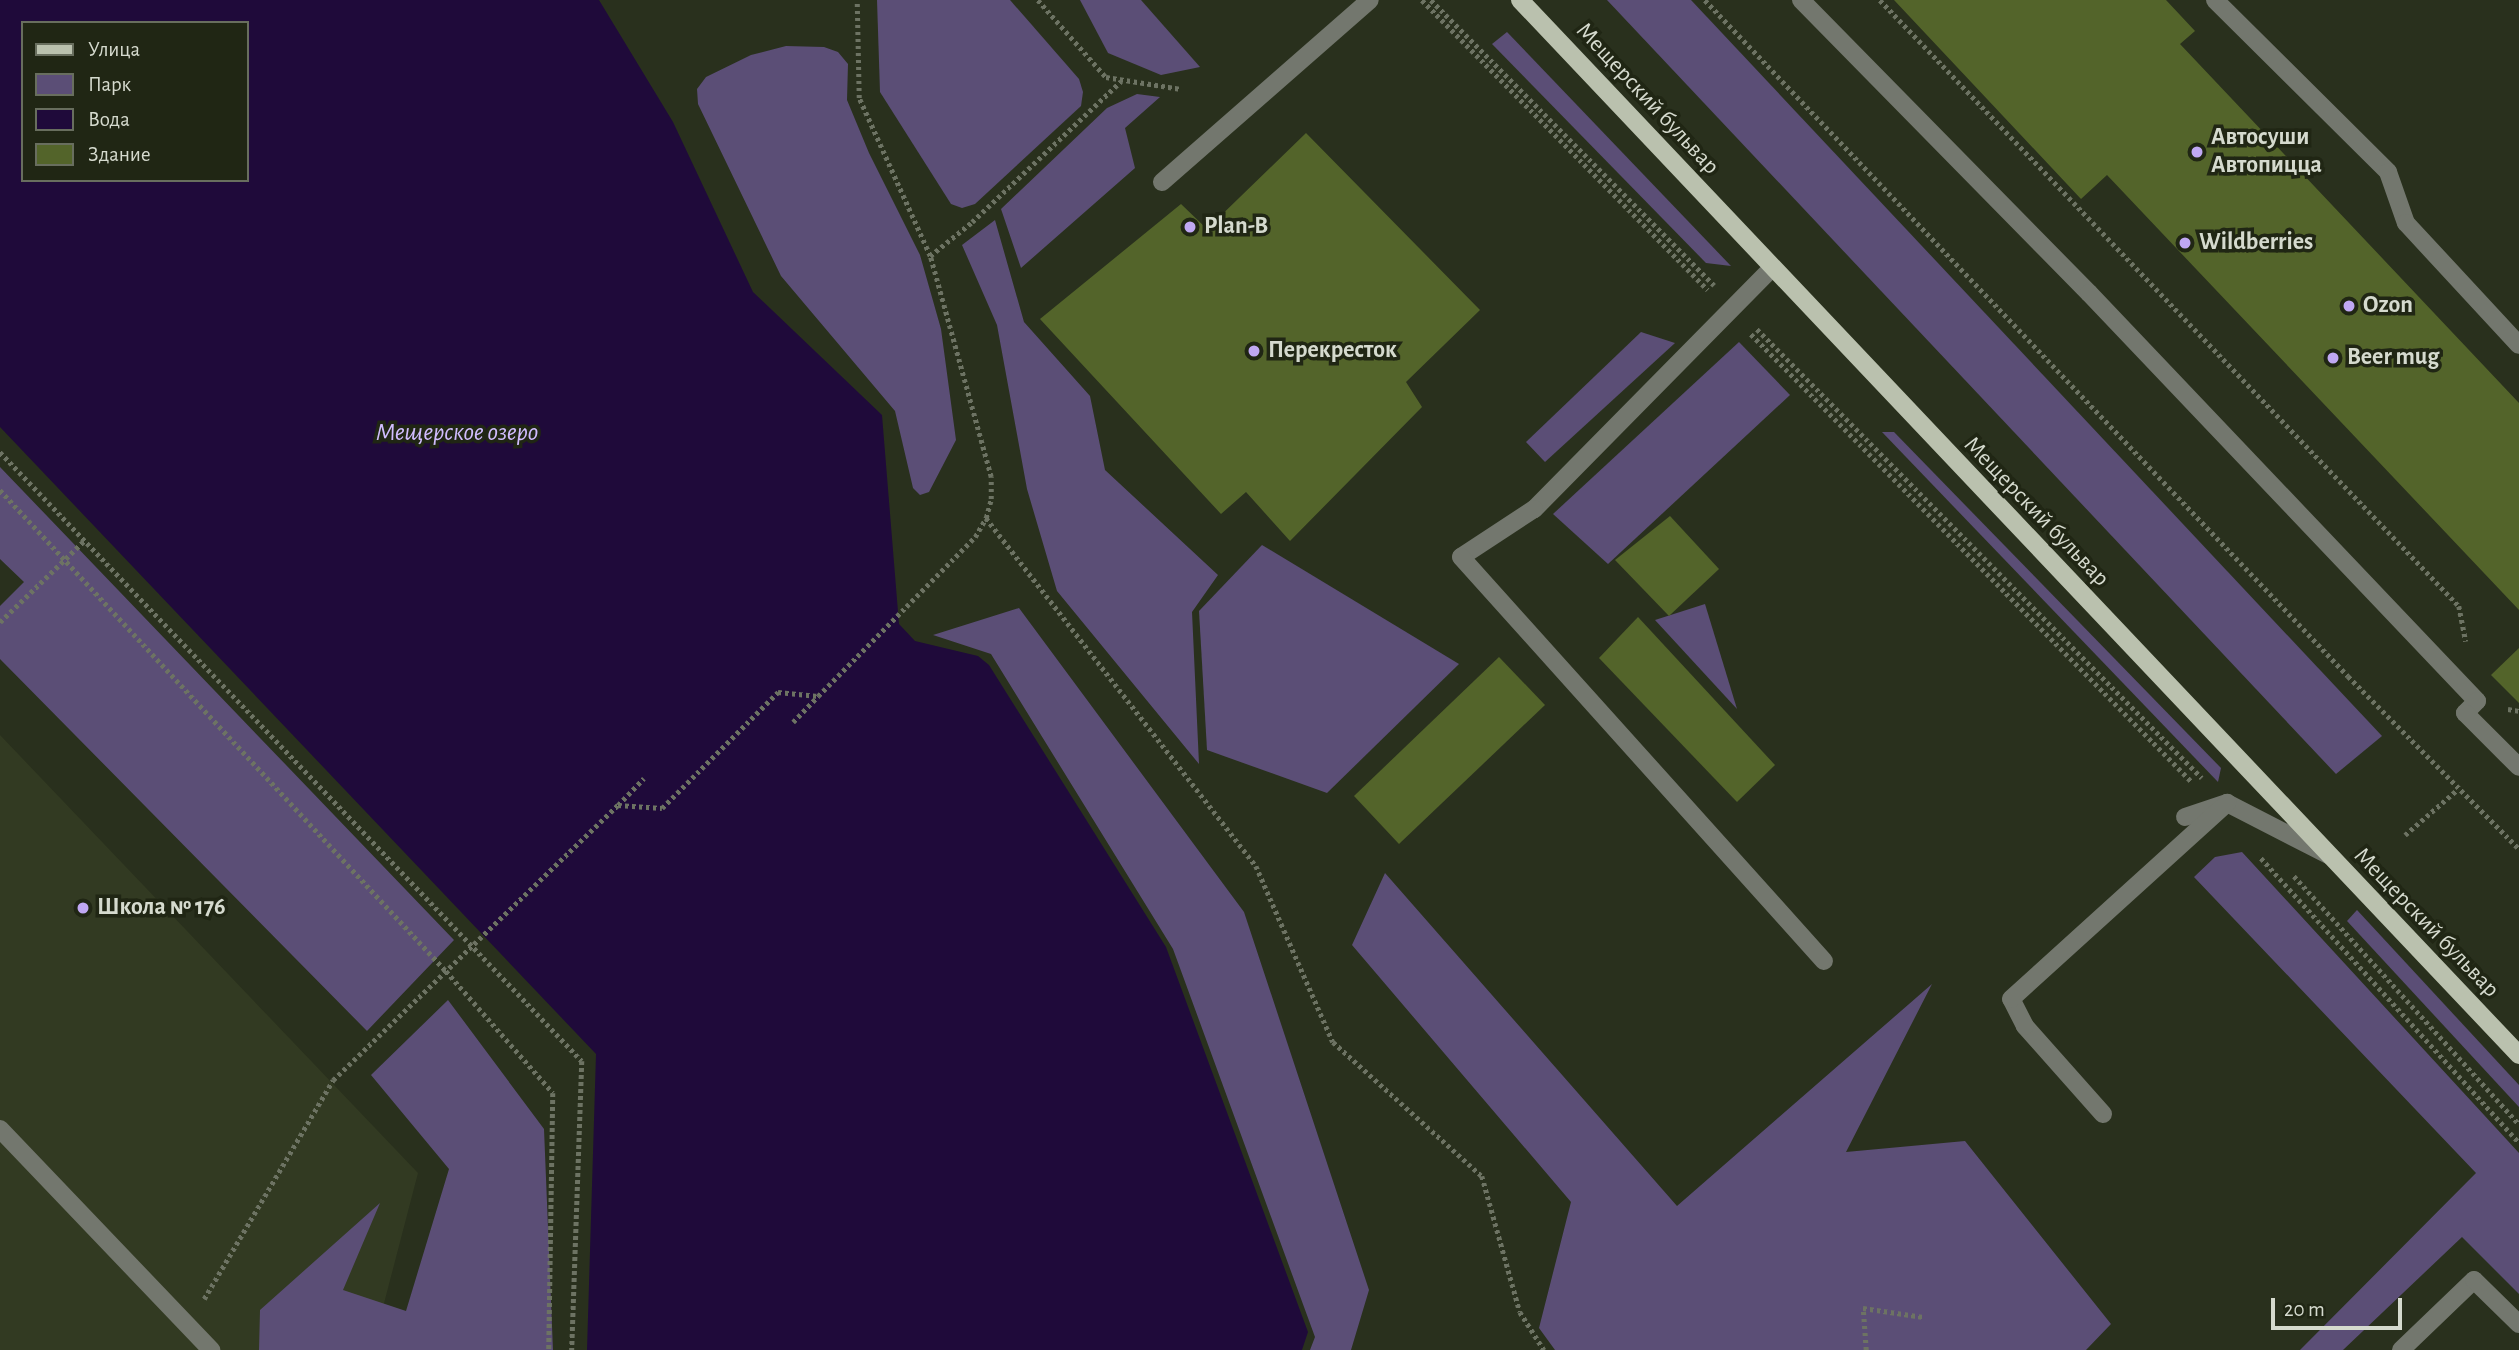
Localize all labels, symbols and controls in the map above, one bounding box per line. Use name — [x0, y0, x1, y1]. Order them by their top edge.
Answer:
street label: Мещерский бульвар — [1569, 17, 1725, 181]
legend — [21, 21, 248, 182]
text: Улица — [88, 39, 140, 60]
text: Парк — [88, 74, 131, 95]
text: Вода — [88, 109, 130, 130]
place label: Автосуши Автопицца — [2211, 124, 2322, 180]
text: Здание — [88, 144, 151, 165]
marker: Автосуши Автопицца — [2189, 144, 2205, 160]
place label: Plan-B — [1204, 213, 1268, 241]
marker: Plan-B — [1182, 219, 1198, 235]
place label: Wildberries — [2199, 229, 2313, 257]
marker: Wildberries — [2177, 235, 2193, 251]
place label: Ozon — [2363, 292, 2413, 320]
marker: Ozon — [2341, 298, 2357, 314]
place label: Перекресток — [1268, 337, 1397, 365]
marker: Перекресток — [1246, 343, 1262, 359]
place label: Beer mug — [2347, 344, 2439, 372]
marker: Beer mug — [2325, 350, 2341, 366]
water label: Мещерское озеро — [376, 417, 538, 449]
street label: Мещерский бульвар — [1957, 431, 2115, 593]
street label: Мещерский бульвар — [2347, 842, 2505, 1004]
place label: Школа № 176 — [97, 894, 226, 922]
marker: Школа № 176 — [75, 900, 91, 916]
scale bar — [2274, 1284, 2405, 1328]
text: 20 m — [2284, 1299, 2325, 1320]

